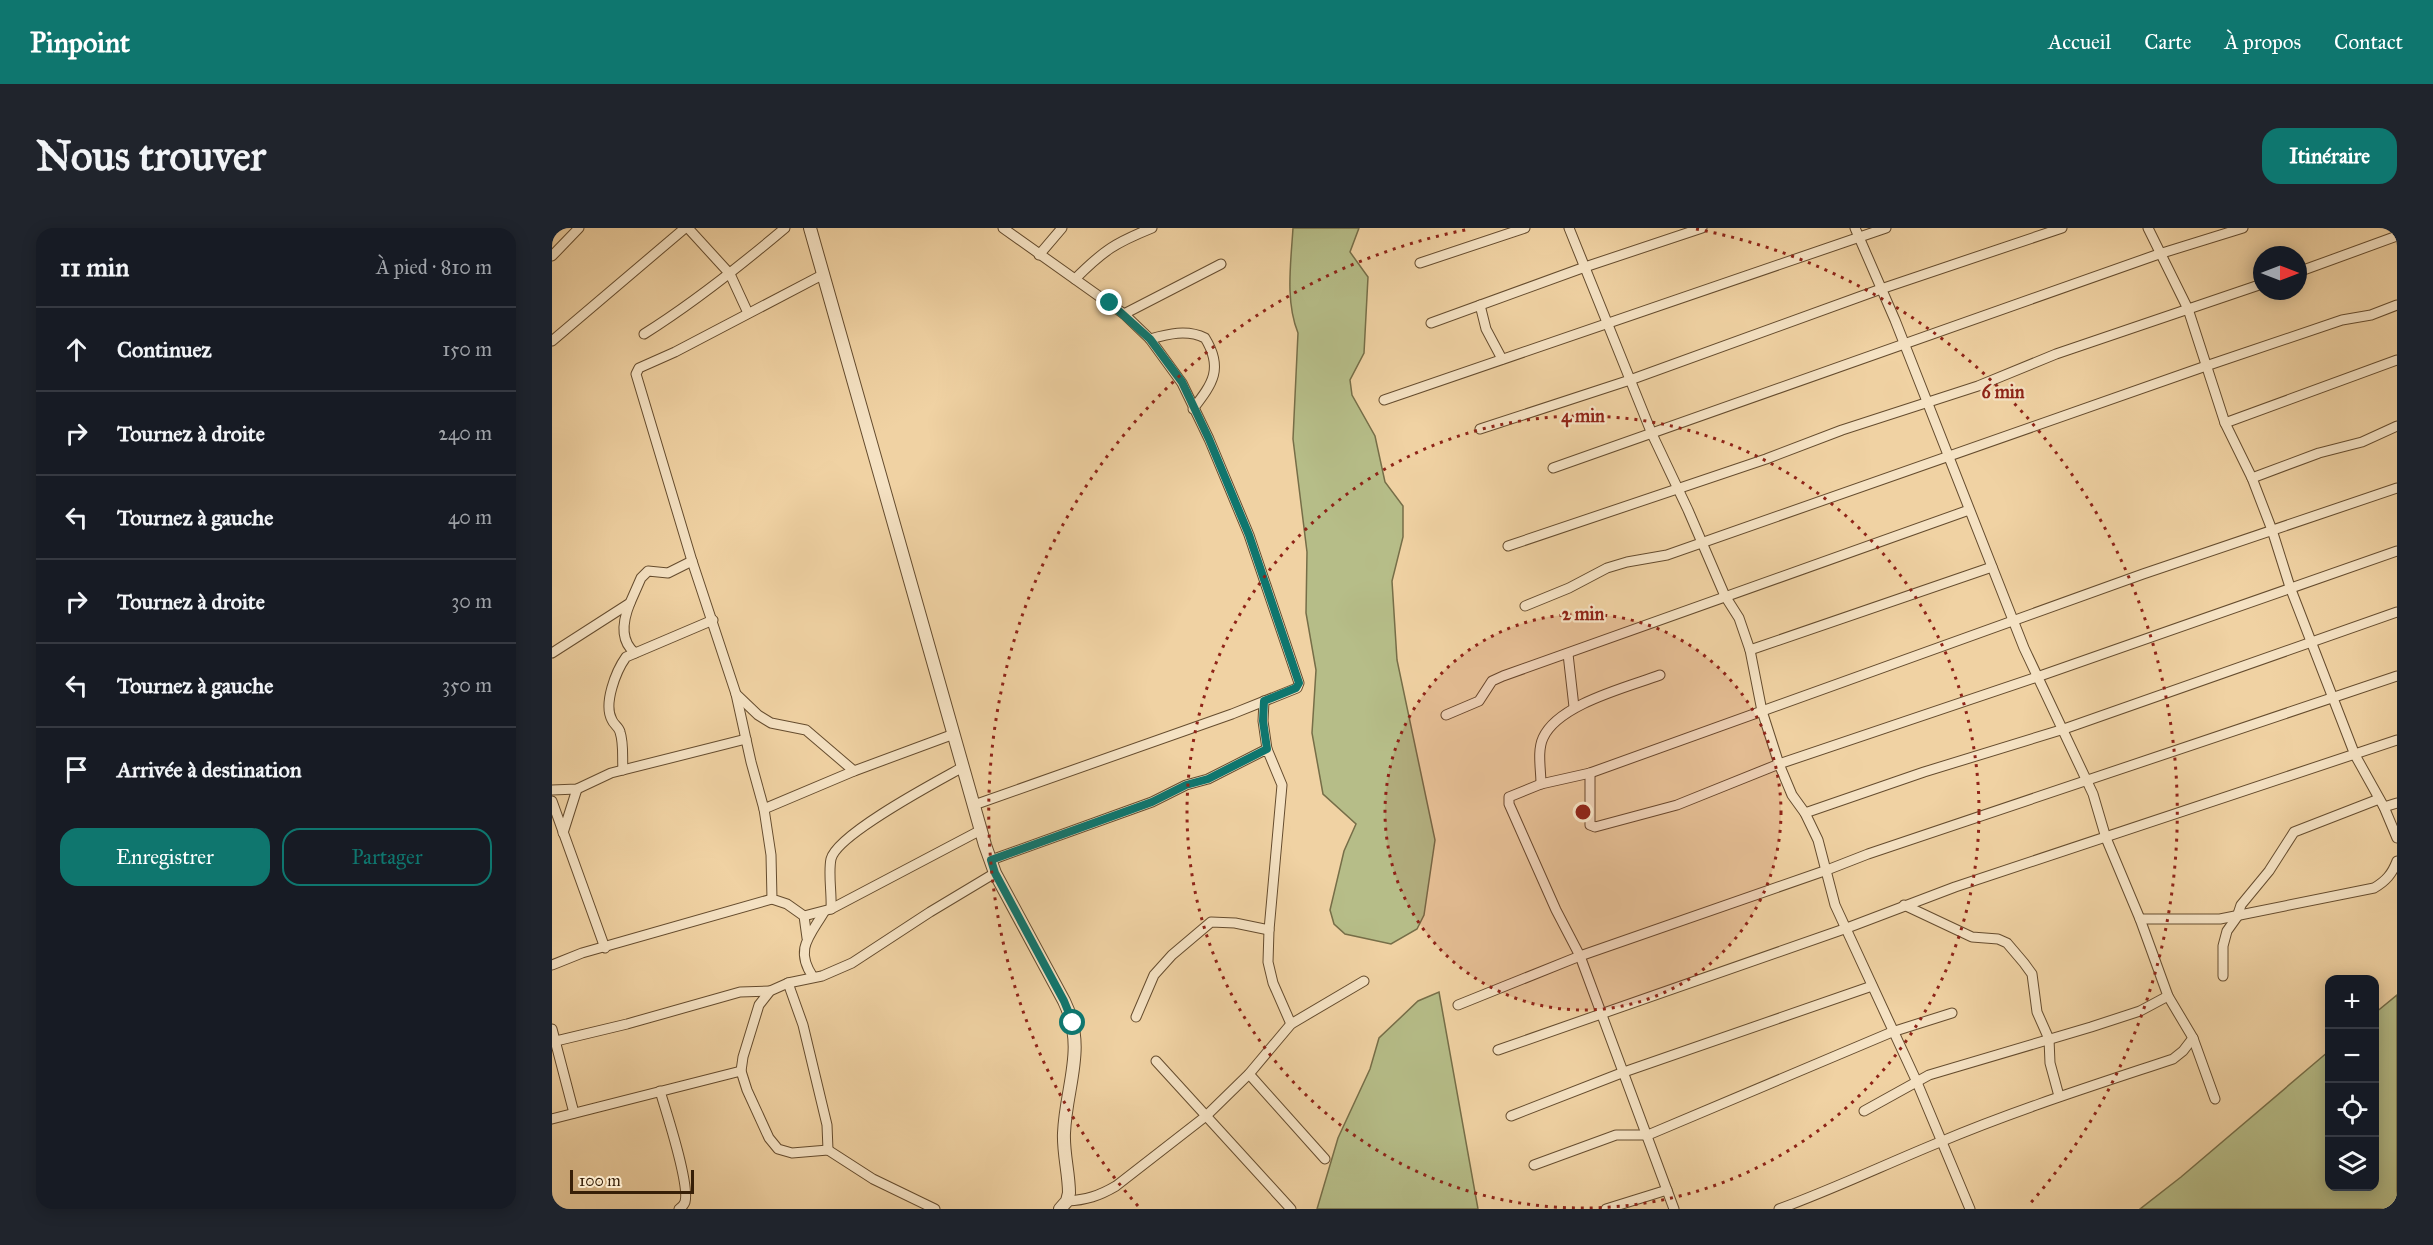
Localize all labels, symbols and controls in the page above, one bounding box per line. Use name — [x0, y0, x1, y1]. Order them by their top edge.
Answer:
text: Pinpoint — [30, 25, 130, 60]
text: Accueil — [2048, 29, 2111, 55]
text: Carte — [2144, 29, 2192, 55]
text: À propos — [2225, 29, 2301, 55]
text: Contact — [2334, 29, 2403, 55]
button: Itinéraire — [2262, 128, 2397, 184]
text: Nous trouver — [36, 130, 266, 182]
north arrow — [2253, 246, 2307, 300]
text: 11 min — [60, 251, 129, 283]
text: À pied · 810 m — [376, 255, 492, 279]
route end — [1096, 289, 1122, 315]
icon: ahead — [60, 333, 93, 366]
text: Continuez — [117, 336, 212, 363]
text: 150 m — [442, 337, 492, 361]
text: 6 min — [1982, 381, 2025, 403]
text: 4 min — [1561, 405, 1605, 428]
icon: right — [60, 417, 93, 450]
text: Tournez à droite — [117, 420, 265, 447]
text: 240 m — [438, 421, 492, 445]
icon: left — [60, 501, 93, 534]
text: Tournez à gauche — [117, 504, 273, 531]
text: 40 m — [448, 505, 492, 529]
icon: right — [60, 585, 93, 618]
text: Tournez à droite — [117, 588, 265, 615]
text: 30 m — [451, 589, 492, 613]
text: 2 min — [1562, 603, 1605, 625]
icon: left — [60, 669, 93, 702]
text: Tournez à gauche — [117, 672, 273, 699]
text: 350 m — [442, 673, 492, 697]
icon: arrive — [60, 753, 93, 786]
text: Arrivée à destination — [117, 756, 302, 783]
centre of rings — [1573, 802, 1593, 822]
button: Enregistrer — [60, 828, 270, 886]
button: Partager — [282, 828, 492, 886]
map controls — [2325, 975, 2379, 1191]
button: + — [2325, 975, 2379, 1029]
route start — [1059, 1009, 1085, 1035]
button: − — [2325, 1029, 2379, 1083]
button: locate — [2325, 1083, 2379, 1137]
button: layers — [2325, 1137, 2379, 1191]
scale bar — [570, 1167, 694, 1194]
text: 100 m — [579, 1171, 621, 1190]

